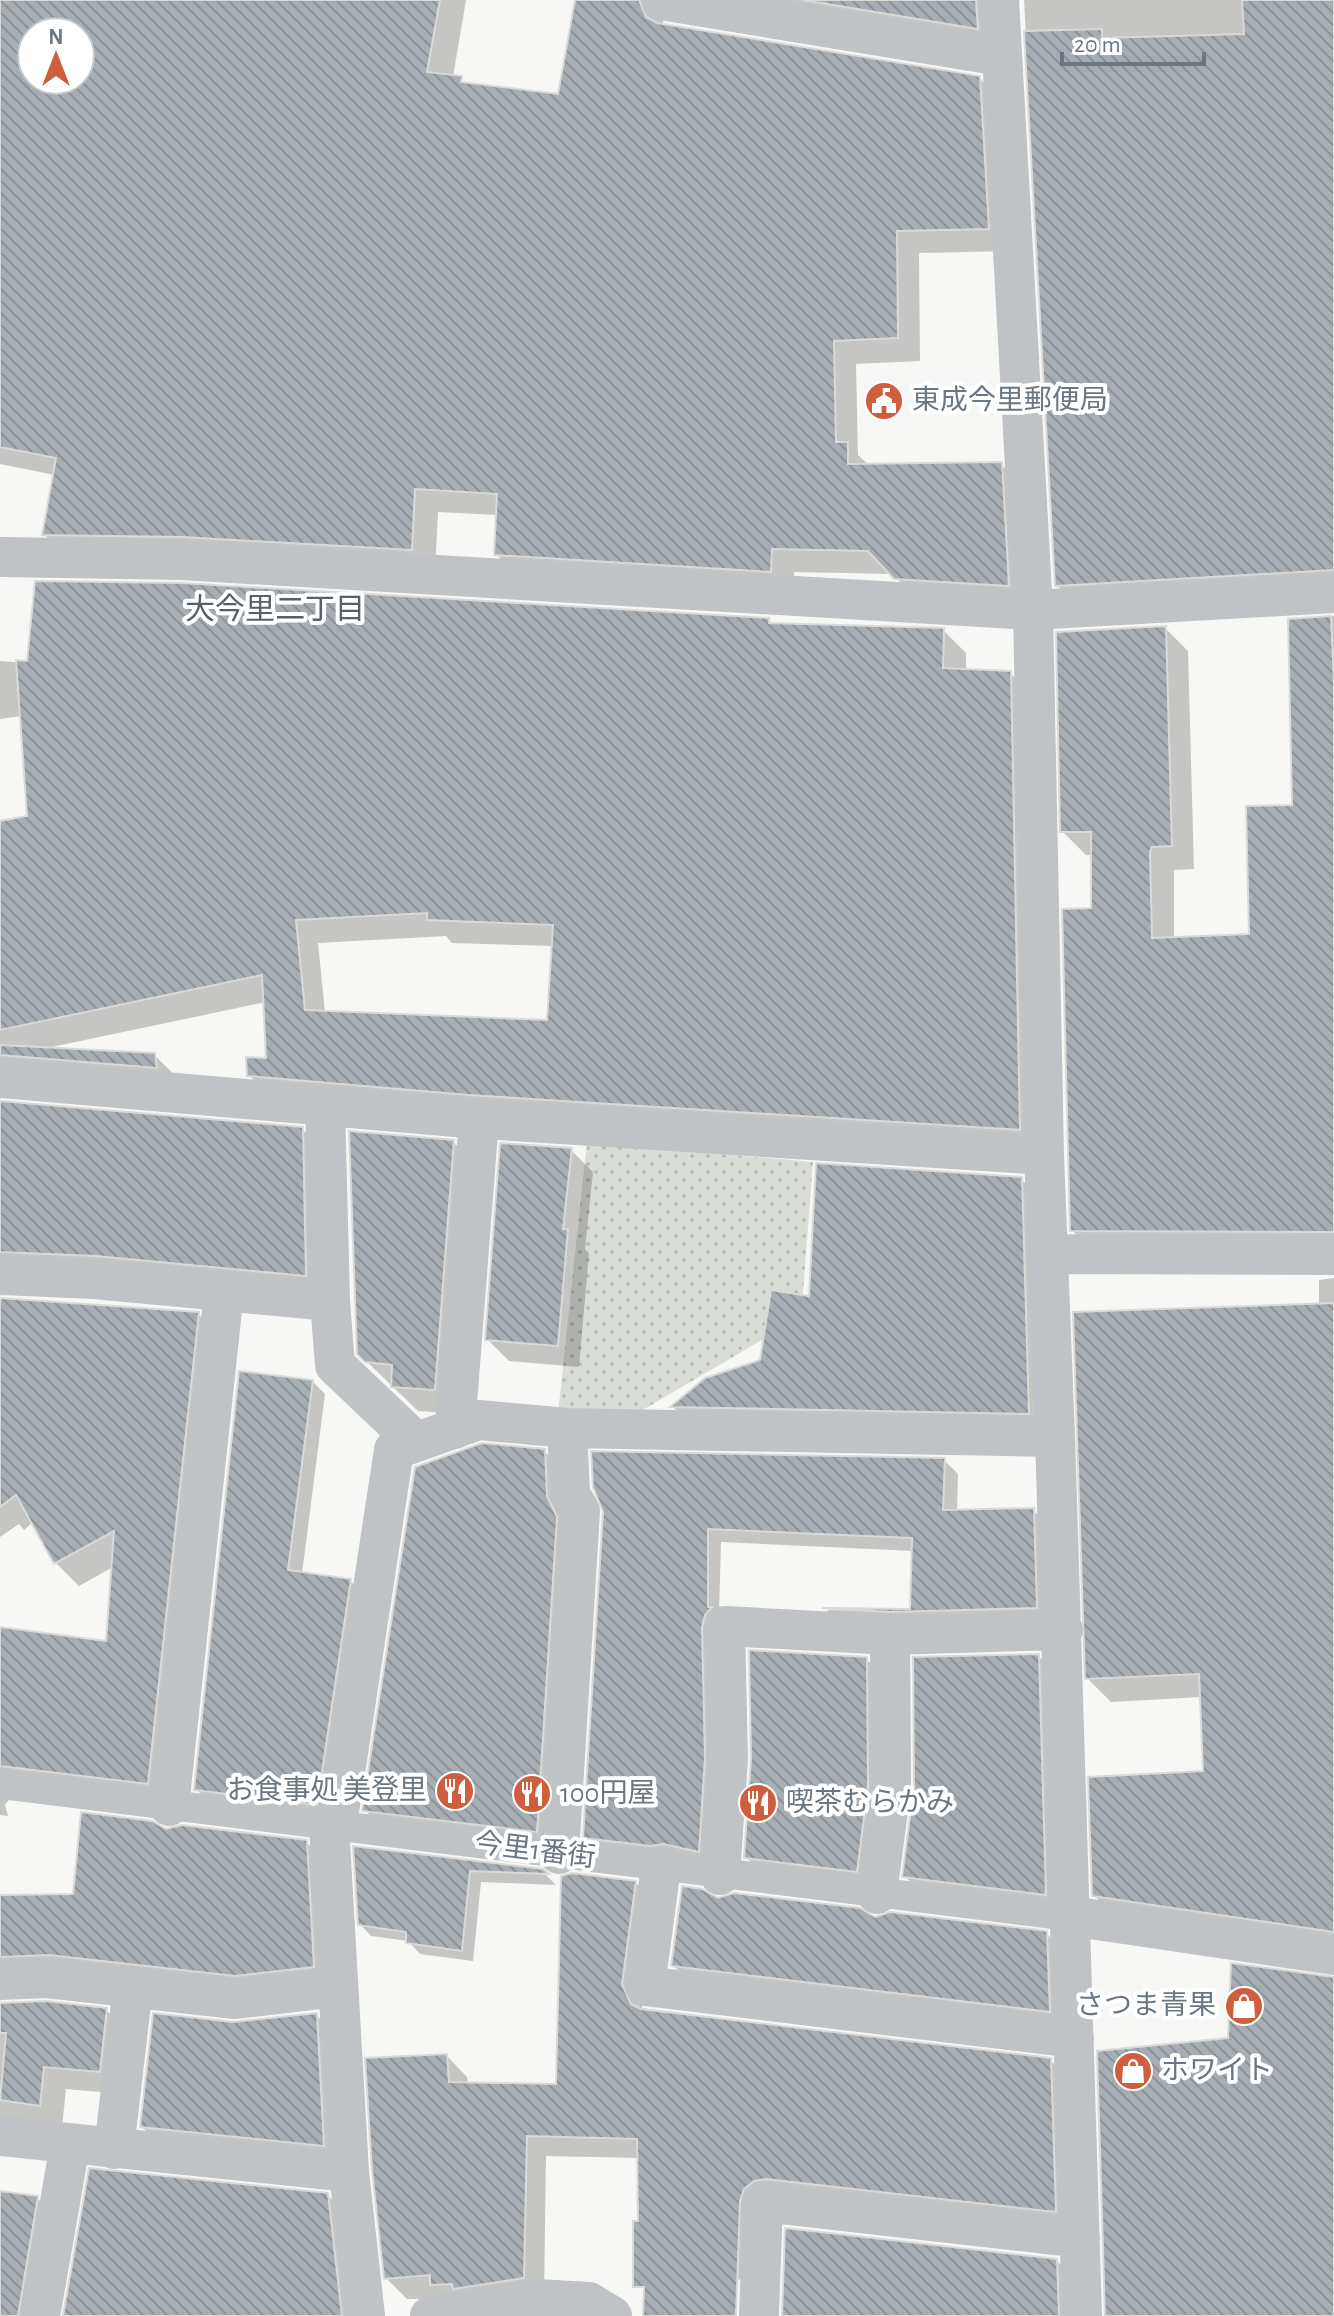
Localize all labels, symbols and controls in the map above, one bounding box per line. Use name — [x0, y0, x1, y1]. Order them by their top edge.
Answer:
north arrow — [16, 16, 96, 96]
scale bar — [1062, 16, 1204, 66]
text: N — [48, 26, 64, 48]
text: 20 m — [1074, 33, 1121, 57]
public building icon: 東成今里郵便局 — [863, 380, 905, 422]
place label: 東成今里郵便局 — [912, 385, 1108, 415]
district label: 大今里二丁目 — [185, 593, 365, 625]
restaurant icon: お食事処 美登里 — [434, 1770, 476, 1812]
restaurant icon: 100円屋 — [511, 1773, 553, 1815]
place label: お食事処 美登里 — [226, 1775, 427, 1805]
place label: 100円屋 — [560, 1779, 655, 1808]
restaurant icon: 喫茶むらかみ — [737, 1782, 779, 1824]
place label: 喫茶むらかみ — [786, 1787, 954, 1817]
street label: 今里1番街 — [473, 1828, 597, 1872]
shop icon: さつま青果 — [1223, 1985, 1265, 2027]
place label: さつま青果 — [1076, 1990, 1216, 2020]
shop icon: ホワイト — [1112, 2050, 1154, 2092]
place label: ホワイト — [1161, 2057, 1273, 2085]

